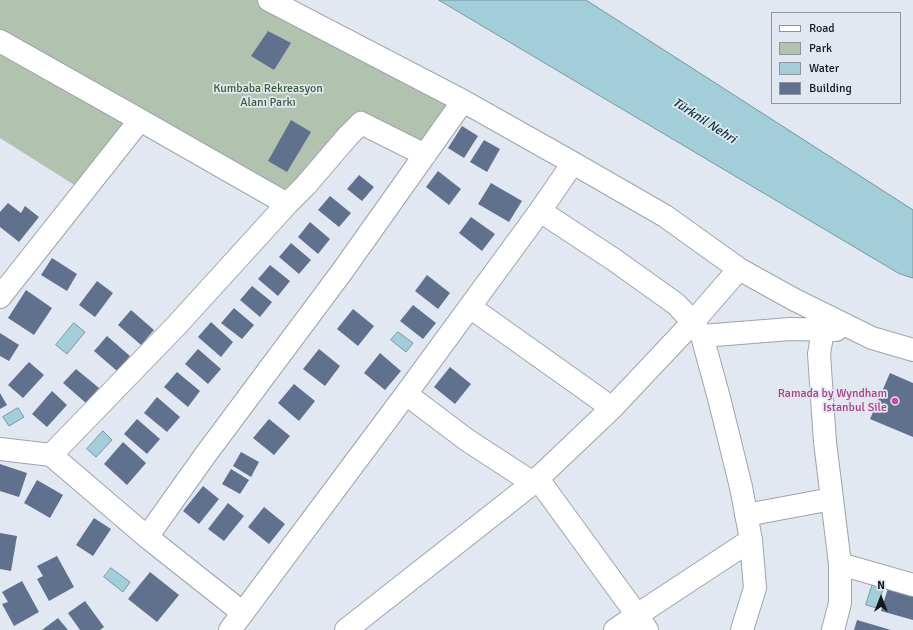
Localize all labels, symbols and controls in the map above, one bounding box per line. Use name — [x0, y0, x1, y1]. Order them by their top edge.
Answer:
legend — [771, 12, 901, 104]
text: Road — [809, 21, 835, 36]
text: Park — [809, 41, 832, 56]
text: Water — [809, 61, 839, 76]
text: Building — [809, 81, 852, 96]
park label: Kumbaba Rekreasyon Alanı Parkı — [213, 82, 323, 110]
water label: Türknil Nehri — [669, 95, 739, 147]
place label: Ramada by Wyndham Istanbul Sile — [778, 387, 887, 415]
marker: Ramada by Wyndham Istanbul Sile — [890, 396, 900, 406]
north arrow — [861, 578, 901, 618]
text: N — [877, 579, 885, 592]

